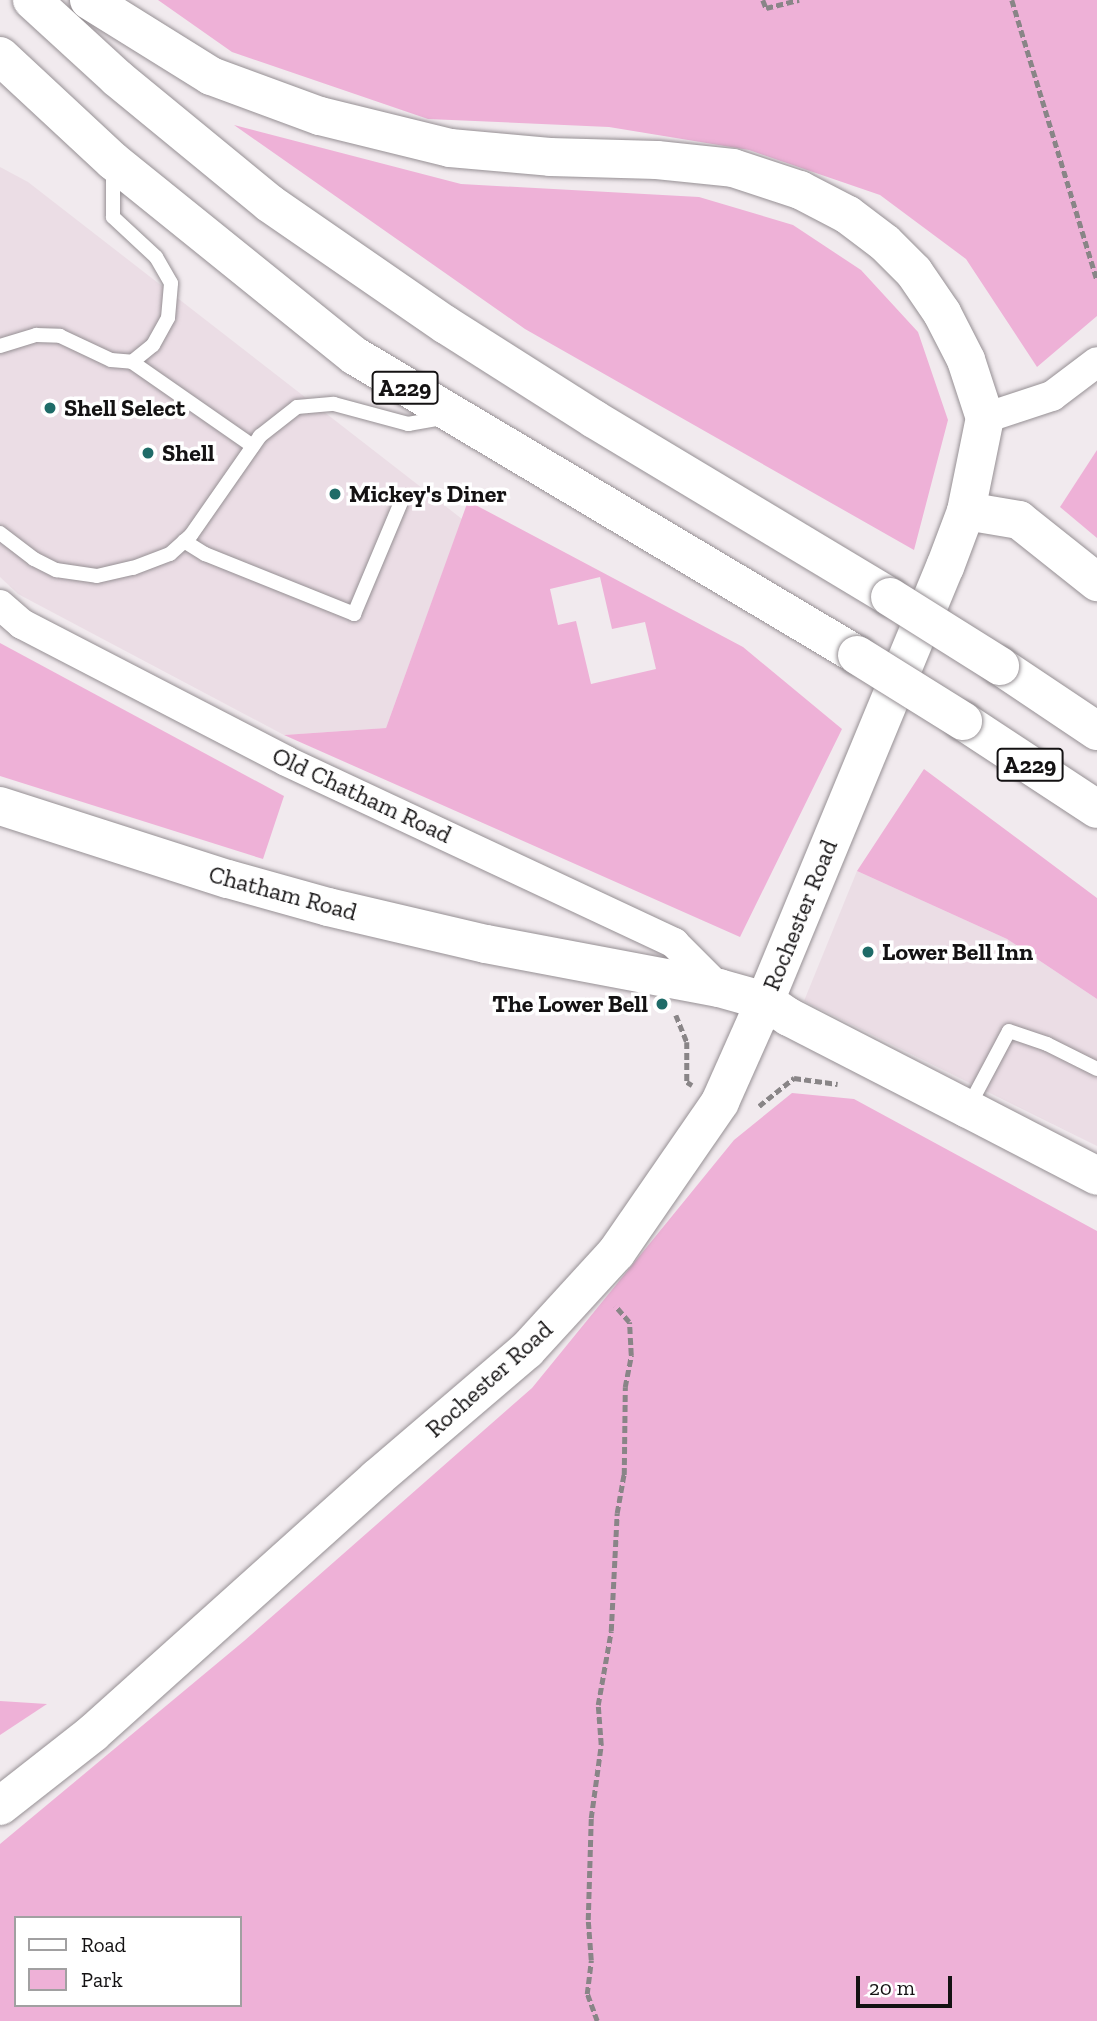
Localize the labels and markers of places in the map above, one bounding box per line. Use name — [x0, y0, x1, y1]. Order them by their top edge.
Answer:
place label: Shell Select — [64, 394, 185, 422]
marker: Shell Select — [42, 400, 58, 416]
place label: Shell — [162, 439, 215, 467]
marker: Shell — [140, 445, 156, 461]
place label: Mickey's Diner — [349, 480, 507, 508]
marker: Mickey's Diner — [327, 486, 343, 502]
place label: Lower Bell Inn — [882, 938, 1034, 966]
marker: Lower Bell Inn — [860, 944, 876, 960]
place label: The Lower Bell — [492, 990, 648, 1018]
marker: The Lower Bell — [654, 996, 670, 1012]

